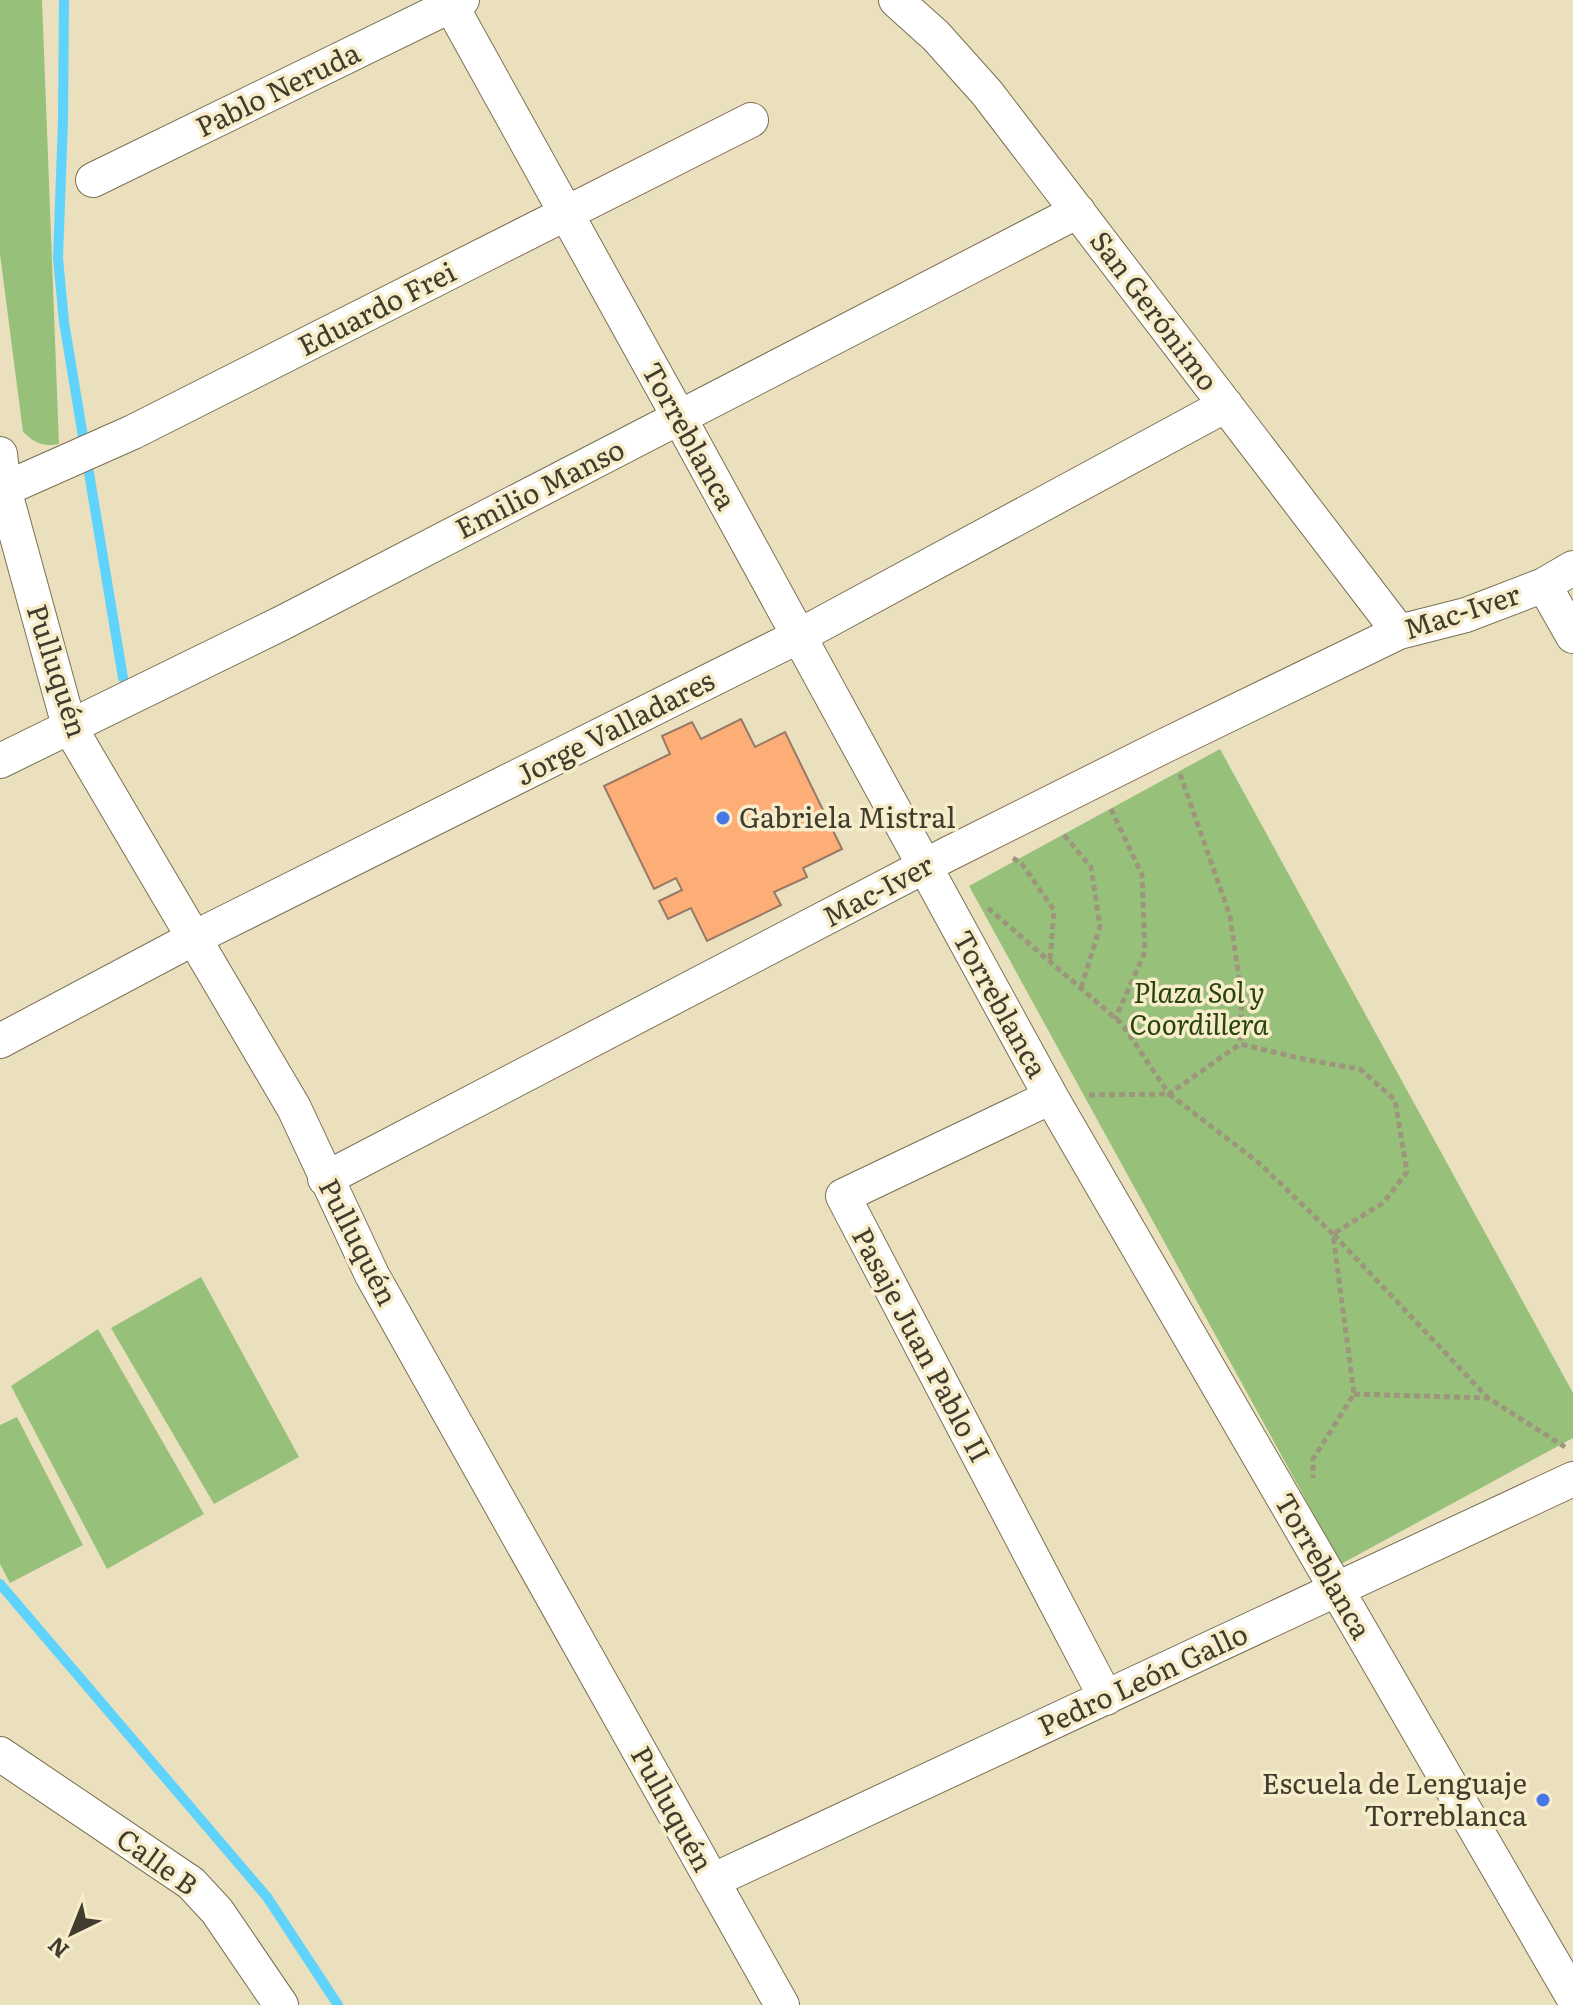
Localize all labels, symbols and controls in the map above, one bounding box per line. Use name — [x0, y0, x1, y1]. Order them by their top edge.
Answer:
street label: Pablo Neruda — [188, 30, 366, 146]
street label: San Gerónimo — [1081, 221, 1230, 399]
street label: Eduardo Frei — [290, 249, 462, 365]
street label: Torreblanca — [633, 354, 749, 516]
street label: Emilio Manso — [447, 427, 631, 548]
street label: Mac-Iver — [1398, 571, 1526, 649]
street label: Pulluquén — [18, 598, 100, 742]
street label: Jorge Valladares — [507, 658, 721, 794]
place label: Gabriela Mistral — [739, 795, 956, 837]
marker: Gabriela Mistral — [714, 809, 732, 827]
street label: Mac-Iver — [814, 842, 941, 936]
street label: Torreblanca — [944, 922, 1060, 1084]
park label: Plaza Sol y Coordillera — [1129, 970, 1269, 1044]
street label: Pulluquén — [310, 1170, 410, 1312]
street label: Pasaje Juan Pablo II — [843, 1219, 1003, 1469]
street label: Torreblanca — [1266, 1484, 1384, 1646]
street label: Pedro León Gallo — [1030, 1611, 1254, 1745]
street label: Pulluquén — [622, 1738, 726, 1878]
place label: Escuela de Lenguaje Torreblanca — [1262, 1761, 1527, 1835]
marker: Escuela de Lenguaje Torreblanca — [1534, 1791, 1552, 1809]
street label: Calle B — [109, 1817, 208, 1904]
north arrow — [32, 1893, 112, 1973]
text: N — [39, 1930, 75, 1967]

